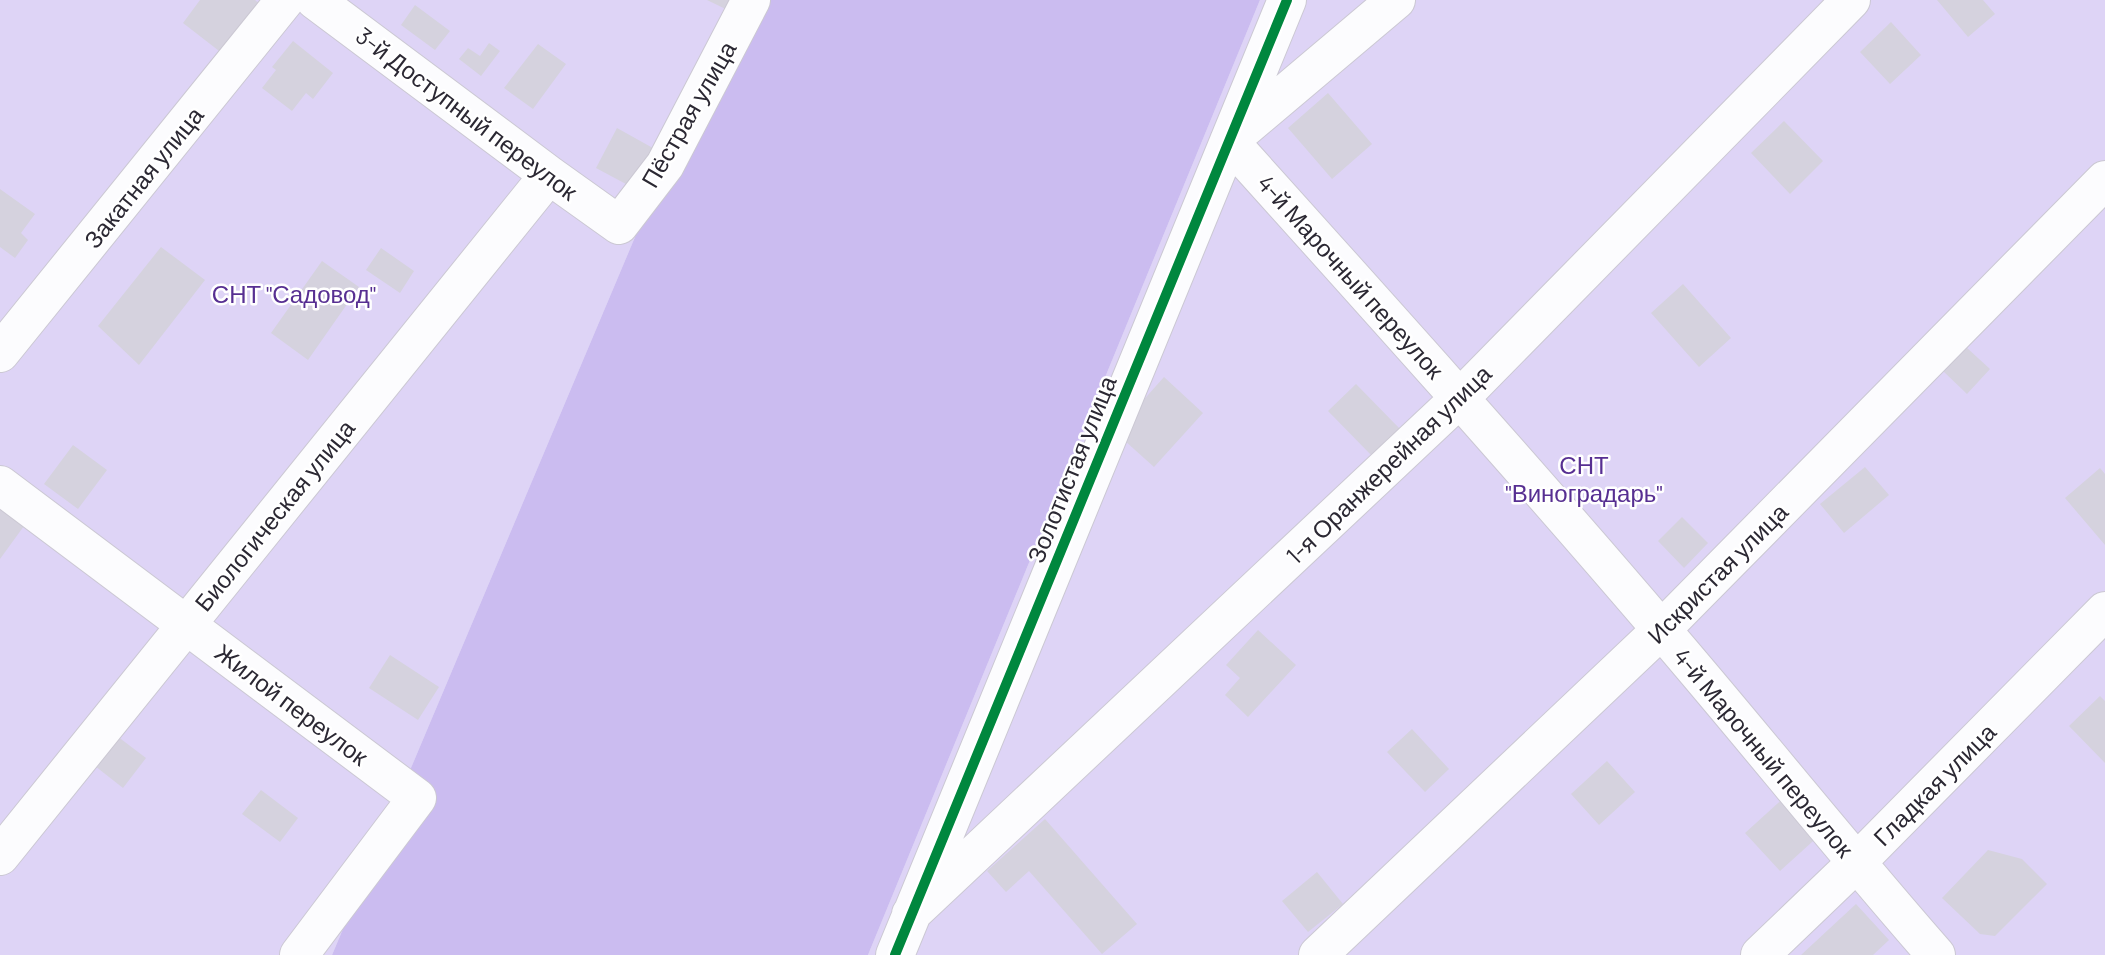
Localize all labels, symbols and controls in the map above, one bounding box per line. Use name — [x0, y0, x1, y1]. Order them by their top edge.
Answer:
street label: 3-й Доступный переулок — [351, 20, 584, 206]
street label: Пёстрая улица — [634, 35, 742, 192]
street label: Закатная улица — [77, 100, 209, 253]
street label: 4-й Марочный переулок — [1252, 168, 1451, 384]
park label: СНТ "Садовод" — [212, 279, 376, 308]
street label: 1-я Оранжерейная улица — [1279, 358, 1497, 570]
street label: Золотистая улица — [1020, 371, 1122, 567]
street label: Биологическая улица — [188, 413, 360, 617]
park label: СНТ "Виноградарь" — [1505, 450, 1663, 507]
street label: Искристая улица — [1641, 496, 1794, 649]
street label: Жилой переулок — [210, 637, 374, 771]
street label: 4-й Марочный переулок — [1668, 641, 1860, 863]
street label: Гладкая улица — [1867, 716, 2002, 851]

